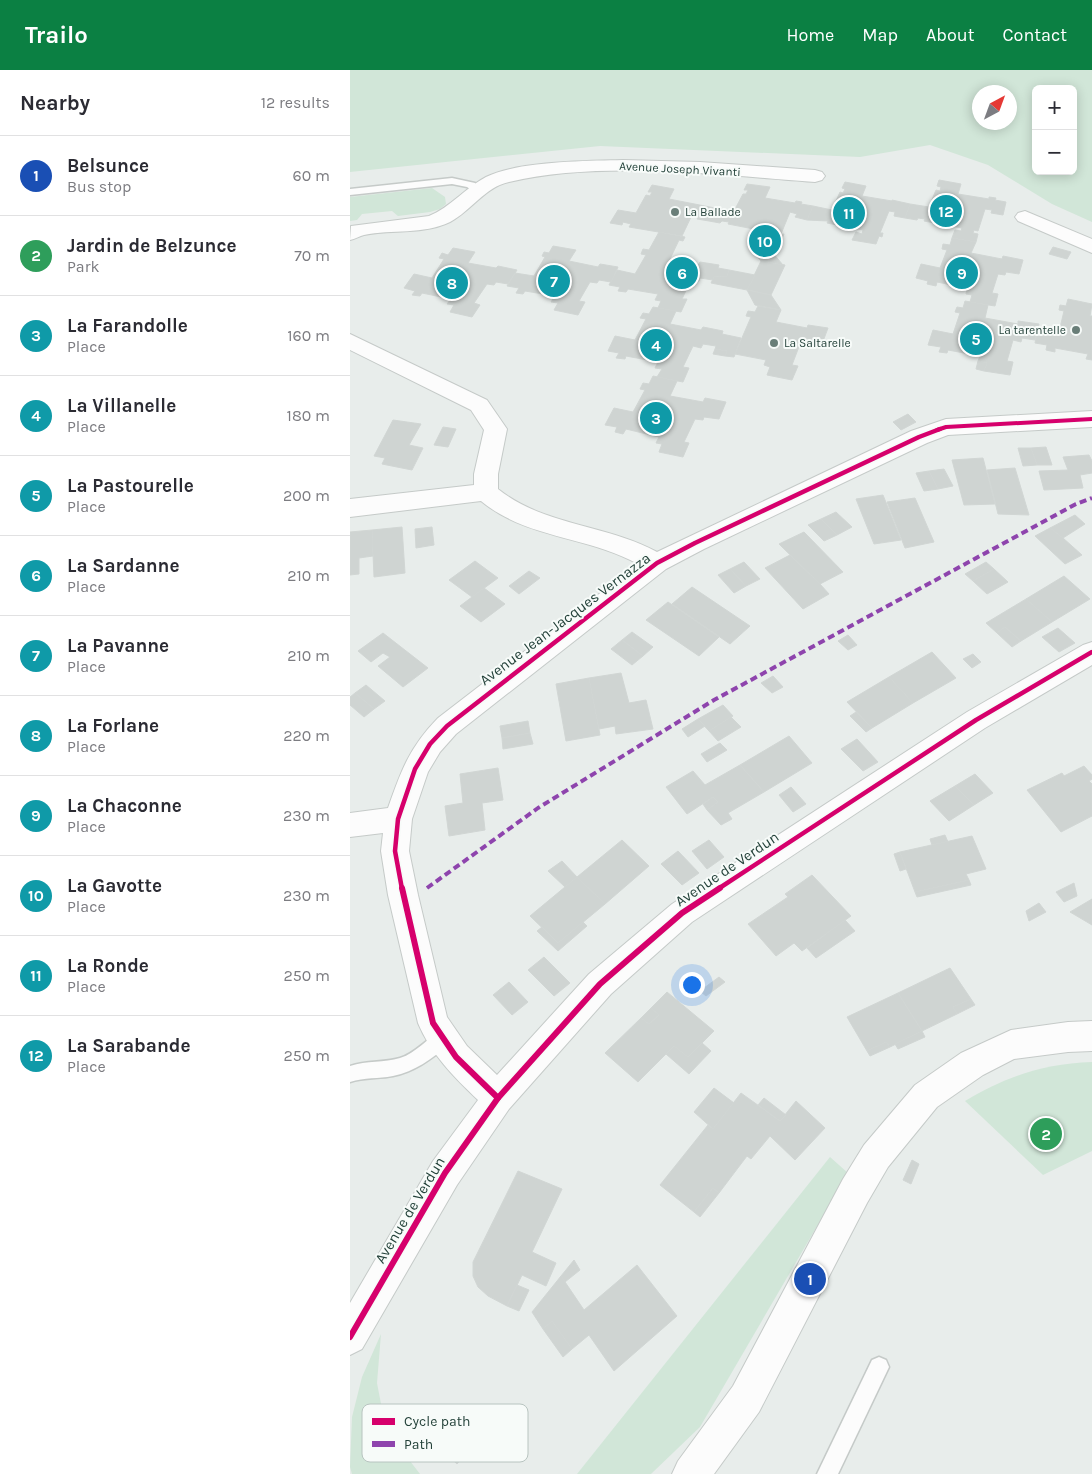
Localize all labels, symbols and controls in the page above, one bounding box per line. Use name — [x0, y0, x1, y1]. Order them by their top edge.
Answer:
text: Trailo — [25, 21, 88, 49]
text: Home — [786, 24, 834, 46]
text: Map — [862, 24, 898, 46]
text: About — [926, 24, 975, 46]
text: Contact — [1003, 24, 1067, 46]
north arrow — [972, 85, 1017, 130]
map controls — [1032, 85, 1077, 175]
button: + — [1032, 85, 1077, 130]
text: Nearby — [20, 91, 90, 115]
text: 12 results — [261, 93, 330, 112]
button: − — [1032, 130, 1077, 175]
text: Belsunce — [67, 155, 149, 177]
street label: Avenue Joseph Vivanti — [619, 159, 741, 179]
text: 1 — [33, 166, 39, 185]
text: 60 m — [293, 166, 330, 185]
text: Bus stop — [67, 177, 131, 196]
pin: 12 — [930, 192, 962, 230]
pin: 11 — [833, 194, 865, 232]
place label: La Ballade — [685, 205, 741, 219]
marker: La Ballade — [669, 206, 681, 218]
pin: 10 — [749, 222, 781, 260]
text: Jardin de Belzunce — [67, 235, 237, 257]
text: 2 — [31, 246, 41, 265]
text: 70 m — [294, 246, 330, 265]
pin: 6 — [666, 254, 698, 292]
pin: 9 — [946, 254, 978, 292]
text: Park — [67, 257, 99, 276]
pin: 7 — [538, 262, 570, 300]
pin: 8 — [436, 264, 468, 302]
text: La Farandolle — [67, 315, 188, 337]
pin: 5 — [960, 320, 992, 358]
place label: La tarentelle — [999, 323, 1066, 337]
marker: La tarentelle — [1070, 324, 1082, 336]
text: 3 — [31, 326, 41, 345]
text: 160 m — [287, 326, 330, 345]
pin: 4 — [640, 326, 672, 364]
place label: La Saltarelle — [784, 336, 851, 350]
text: Place — [67, 337, 106, 356]
marker: La Saltarelle — [768, 337, 780, 349]
text: La Villanelle — [67, 395, 176, 417]
pin: 3 — [640, 399, 672, 437]
text: 4 — [31, 406, 41, 425]
text: 180 m — [287, 406, 330, 425]
text: Place — [67, 417, 106, 436]
text: La Pastourelle — [67, 475, 194, 497]
text: 5 — [31, 486, 41, 505]
text: 200 m — [283, 486, 330, 505]
text: Place — [67, 497, 106, 516]
street label: Avenue Jean-Jacques Vernazza — [476, 549, 654, 689]
text: La Sardanne — [67, 555, 180, 577]
text: 6 — [31, 566, 41, 585]
text: 210 m — [287, 566, 330, 585]
text: Place — [67, 577, 106, 596]
text: La Pavanne — [67, 635, 169, 657]
text: 7 — [32, 646, 40, 665]
text: 210 m — [287, 646, 330, 665]
text: Place — [67, 657, 106, 676]
text: La Forlane — [67, 715, 159, 737]
text: 8 — [31, 726, 41, 745]
text: 220 m — [283, 726, 330, 745]
text: Place — [67, 737, 106, 756]
text: La Chaconne — [67, 795, 182, 817]
text: 9 — [31, 806, 41, 825]
text: 230 m — [283, 806, 330, 825]
text: Place — [67, 817, 106, 836]
street label: Avenue de Verdun — [672, 828, 782, 910]
text: La Gavotte — [67, 875, 162, 897]
text: 10 — [28, 886, 44, 905]
text: 230 m — [283, 886, 330, 905]
text: Place — [67, 897, 106, 916]
text: La Ronde — [67, 955, 149, 977]
text: 11 — [30, 966, 42, 985]
text: 250 m — [283, 966, 330, 985]
your location — [679, 972, 705, 998]
text: Place — [67, 977, 106, 996]
text: La Sarabande — [67, 1035, 190, 1057]
text: 12 — [28, 1046, 44, 1065]
text: 250 m — [283, 1046, 330, 1065]
text: Place — [67, 1057, 106, 1076]
pin: 2 — [1030, 1115, 1062, 1153]
street label: Avenue de Verdun — [371, 1153, 449, 1267]
pin: 1 — [794, 1260, 826, 1298]
legend — [362, 1404, 528, 1462]
text: Cycle path — [404, 1413, 470, 1430]
text: Path — [404, 1436, 433, 1453]

